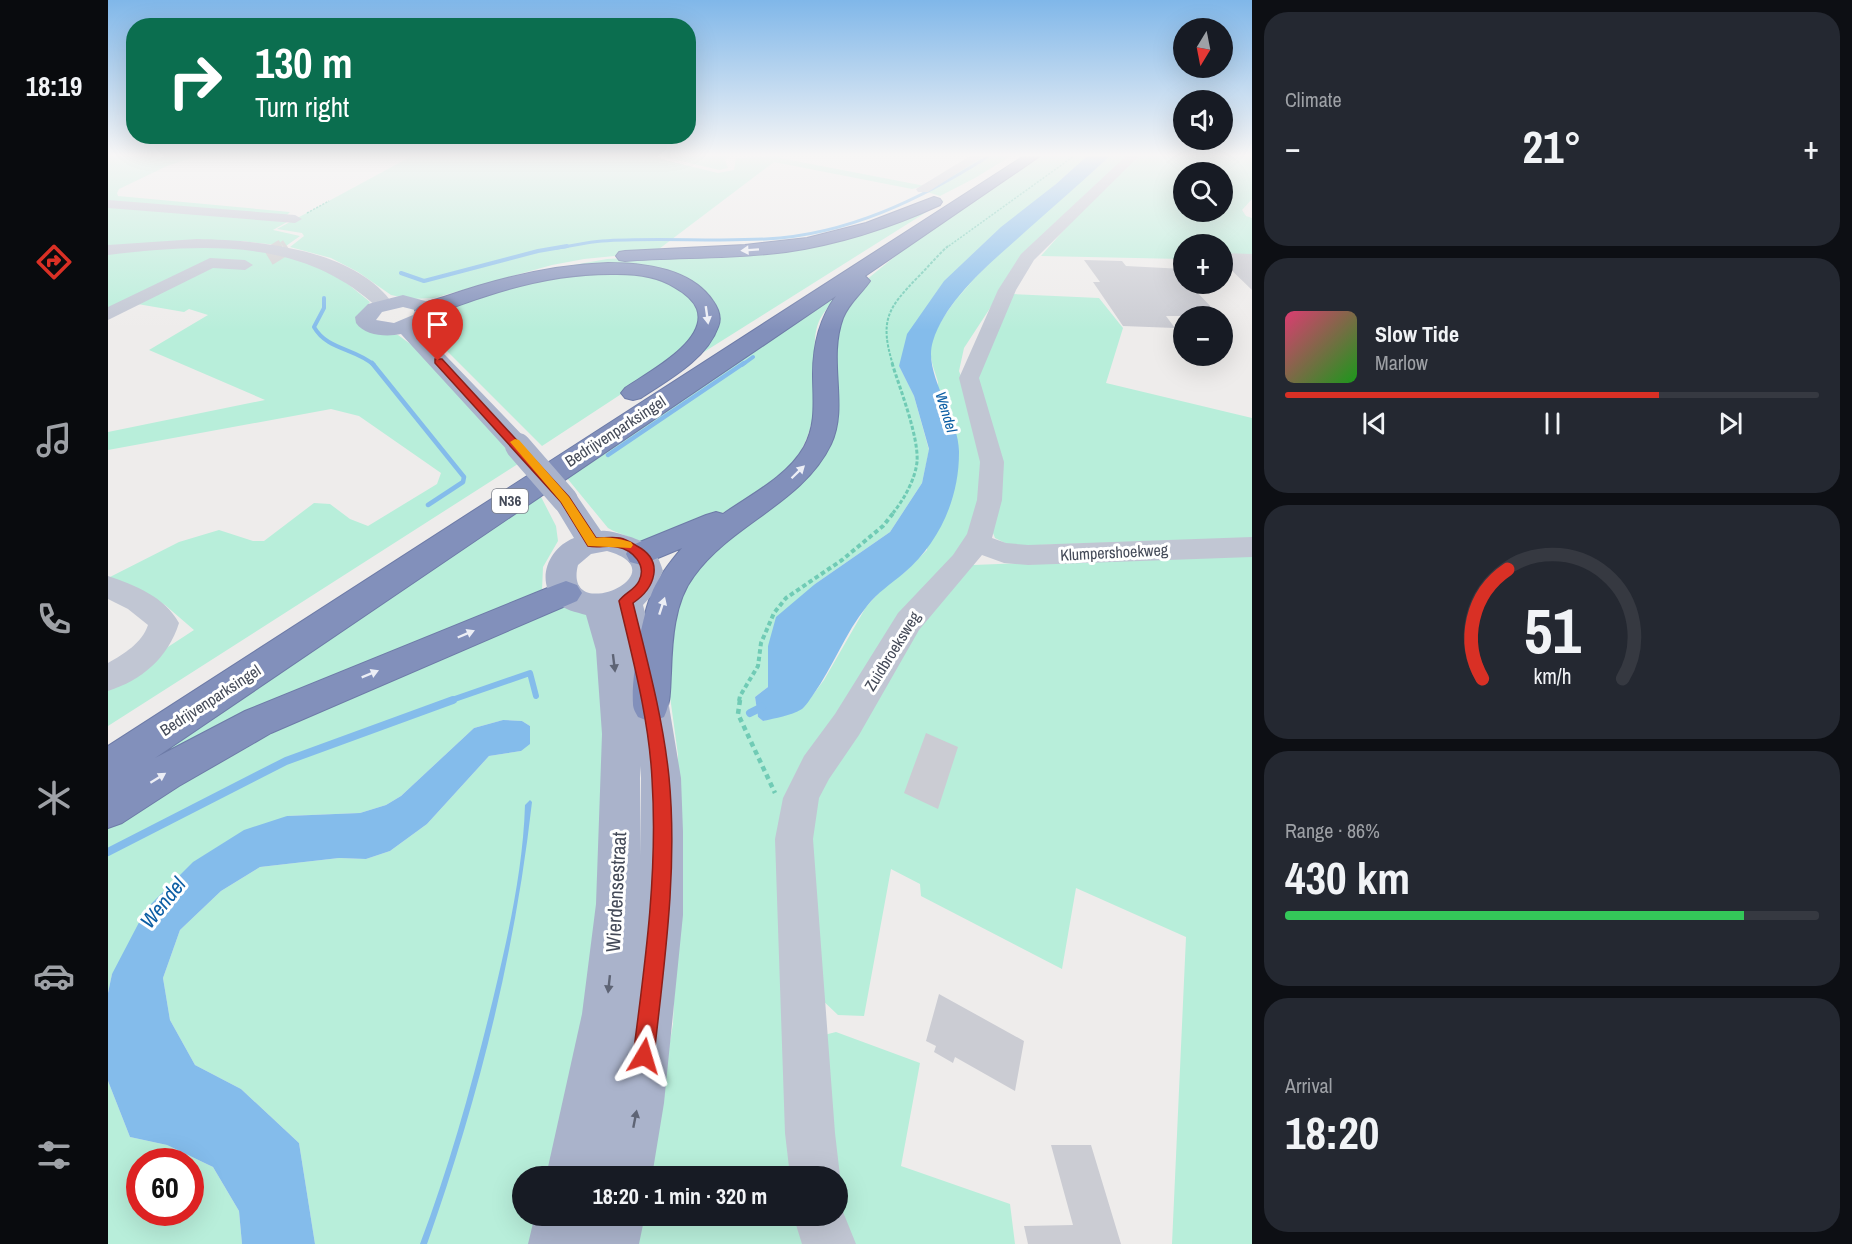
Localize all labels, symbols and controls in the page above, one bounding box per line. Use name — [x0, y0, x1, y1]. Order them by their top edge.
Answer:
north arrow — [1173, 18, 1233, 78]
map controls — [1173, 18, 1233, 366]
text: 130 m — [255, 35, 353, 91]
icon: right — [156, 42, 234, 120]
text: 18:19 — [26, 68, 82, 104]
text: Climate — [1285, 86, 1342, 113]
text: Turn right — [255, 89, 349, 125]
button: sound — [1173, 90, 1233, 150]
text: 21° — [1522, 116, 1582, 177]
text: − — [1285, 125, 1301, 169]
text: + — [1803, 125, 1819, 169]
button: search — [1173, 162, 1233, 222]
button: + — [1173, 234, 1233, 294]
icon: directions — [33, 241, 75, 283]
one-way arrow — [740, 246, 759, 255]
pin — [412, 299, 463, 361]
one-way arrow — [702, 305, 711, 324]
button: − — [1173, 306, 1233, 366]
icon: arrive — [421, 308, 454, 341]
text: Slow Tide — [1375, 319, 1459, 349]
text: Marlow — [1375, 349, 1428, 376]
water label: Wendel — [930, 389, 963, 435]
street label: Bedrijvenparksingel — [560, 390, 670, 472]
icon: previous — [1358, 407, 1391, 440]
icon: pause — [1536, 407, 1569, 440]
icon: next — [1714, 407, 1747, 440]
icon: music — [33, 419, 75, 461]
one-way arrow — [790, 466, 804, 480]
road number: N36 — [492, 489, 528, 513]
street label: Klumpershoekweg — [1060, 538, 1169, 566]
text: 51 — [1524, 588, 1581, 672]
one-way arrow — [658, 597, 668, 615]
icon: phone — [33, 598, 75, 640]
street label: Zuidbroeksweg — [859, 607, 925, 695]
one-way arrow — [457, 629, 475, 638]
one-way arrow — [609, 653, 619, 672]
street label: Bedrijvenparksingel — [155, 659, 265, 741]
text: km/h — [1533, 662, 1571, 691]
one-way arrow — [361, 669, 379, 678]
one-way arrow — [149, 773, 166, 784]
icon: climate — [33, 777, 75, 819]
text: Range · 86% — [1285, 817, 1380, 844]
street label: Wierdensestraat — [599, 831, 632, 953]
text: 430 km — [1285, 847, 1410, 908]
water label: Wendel — [133, 870, 193, 934]
icon: car — [33, 955, 75, 997]
one-way arrow — [605, 975, 614, 994]
position arrow — [612, 1024, 676, 1088]
text: Arrival — [1285, 1072, 1332, 1099]
text: 18:20 — [1285, 1102, 1379, 1163]
one-way arrow — [631, 1109, 640, 1128]
icon: filters — [33, 1134, 75, 1176]
speed limit sign: 60 — [126, 1148, 204, 1226]
text: 18:20 · 1 min · 320 m — [593, 1181, 767, 1211]

